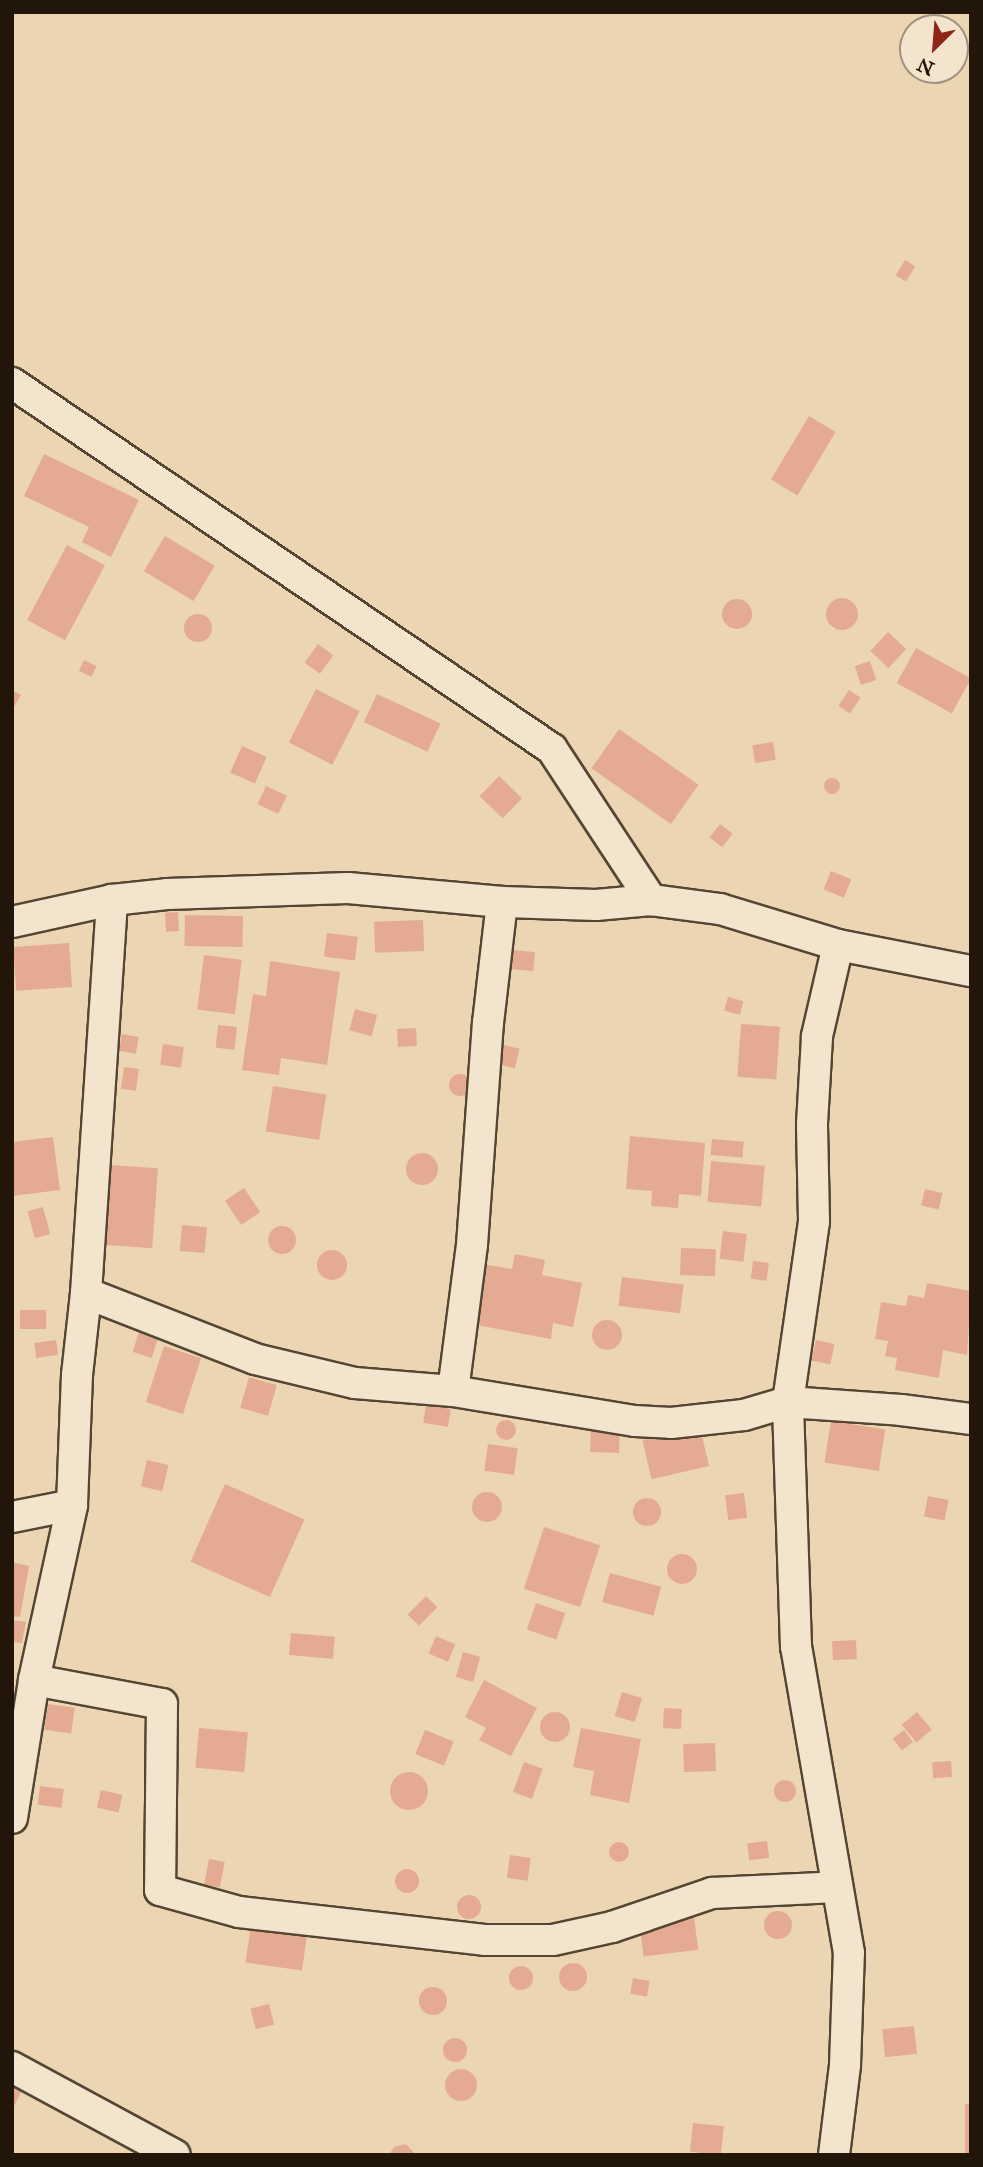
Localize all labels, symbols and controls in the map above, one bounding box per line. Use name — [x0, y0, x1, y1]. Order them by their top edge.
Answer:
north arrow — [899, 14, 969, 84]
text: N — [914, 53, 938, 81]

